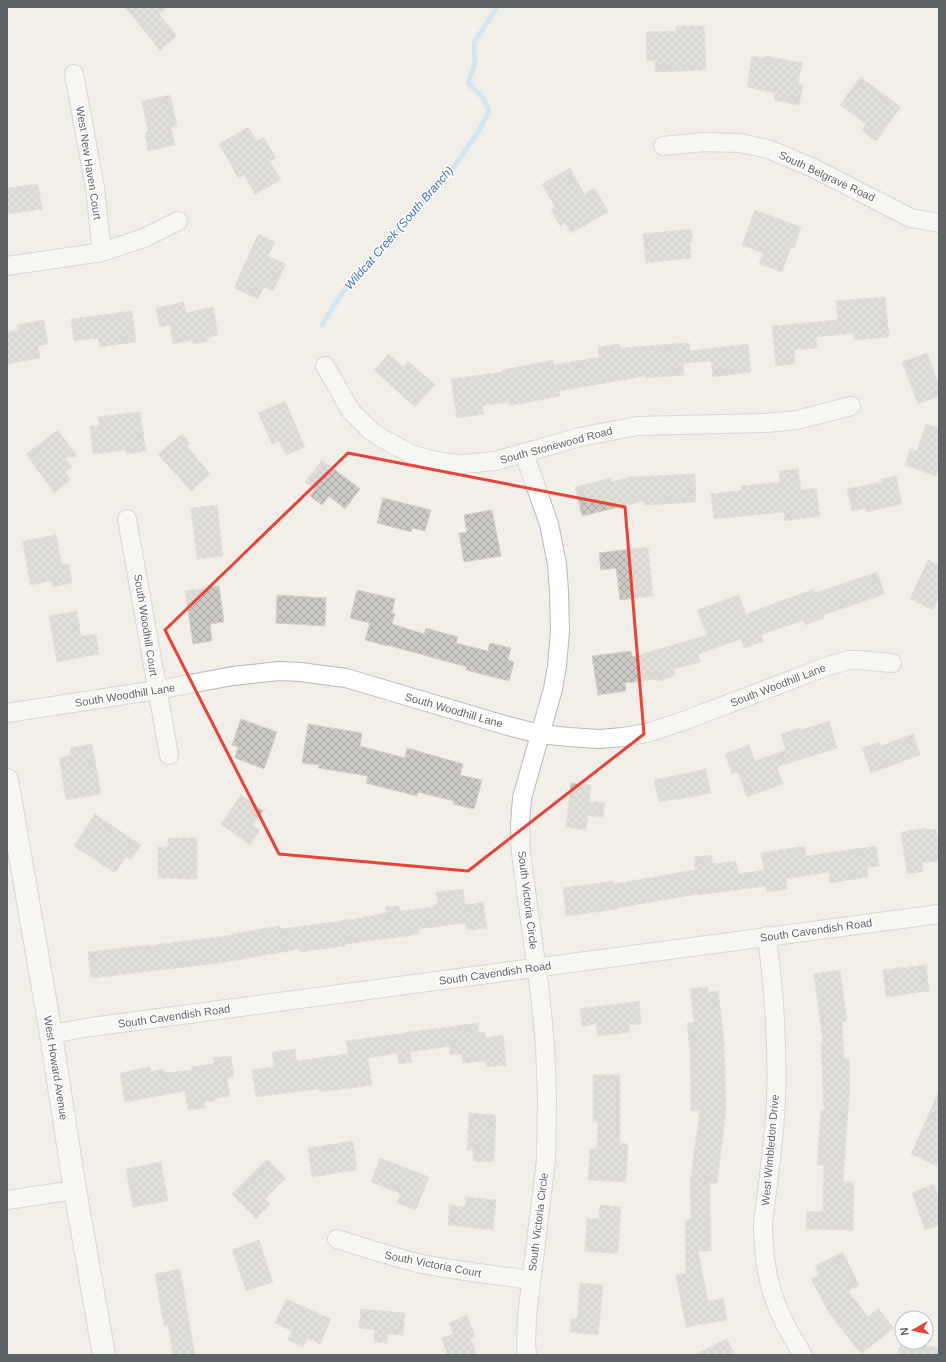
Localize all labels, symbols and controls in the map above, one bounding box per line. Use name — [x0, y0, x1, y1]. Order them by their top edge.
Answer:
street label: West New Haven Court — [74, 105, 104, 221]
street label: South Belgrave Road — [777, 148, 877, 204]
water label: Wildcat Creek (South Branch) — [342, 164, 456, 292]
street label: South Stonewood Road — [498, 424, 614, 466]
street label: South Woodhill Court — [132, 573, 160, 677]
street label: South Woodhill Lane — [729, 661, 827, 709]
street label: South Woodhill Lane — [74, 681, 176, 709]
street label: South Woodhill Lane — [404, 690, 504, 730]
street label: South Victoria Circle — [516, 850, 540, 950]
street label: South Cavendish Road — [759, 916, 873, 944]
street label: South Cavendish Road — [438, 959, 552, 987]
street label: South Cavendish Road — [117, 1002, 231, 1030]
street label: West Howard Avenue — [42, 1015, 70, 1121]
street label: West Wimbledon Drive — [759, 1094, 781, 1206]
street label: South Victoria Circle — [526, 1172, 550, 1272]
street label: South Victoria Court — [384, 1249, 482, 1279]
north arrow — [894, 1310, 934, 1350]
text: N — [898, 1327, 911, 1336]

